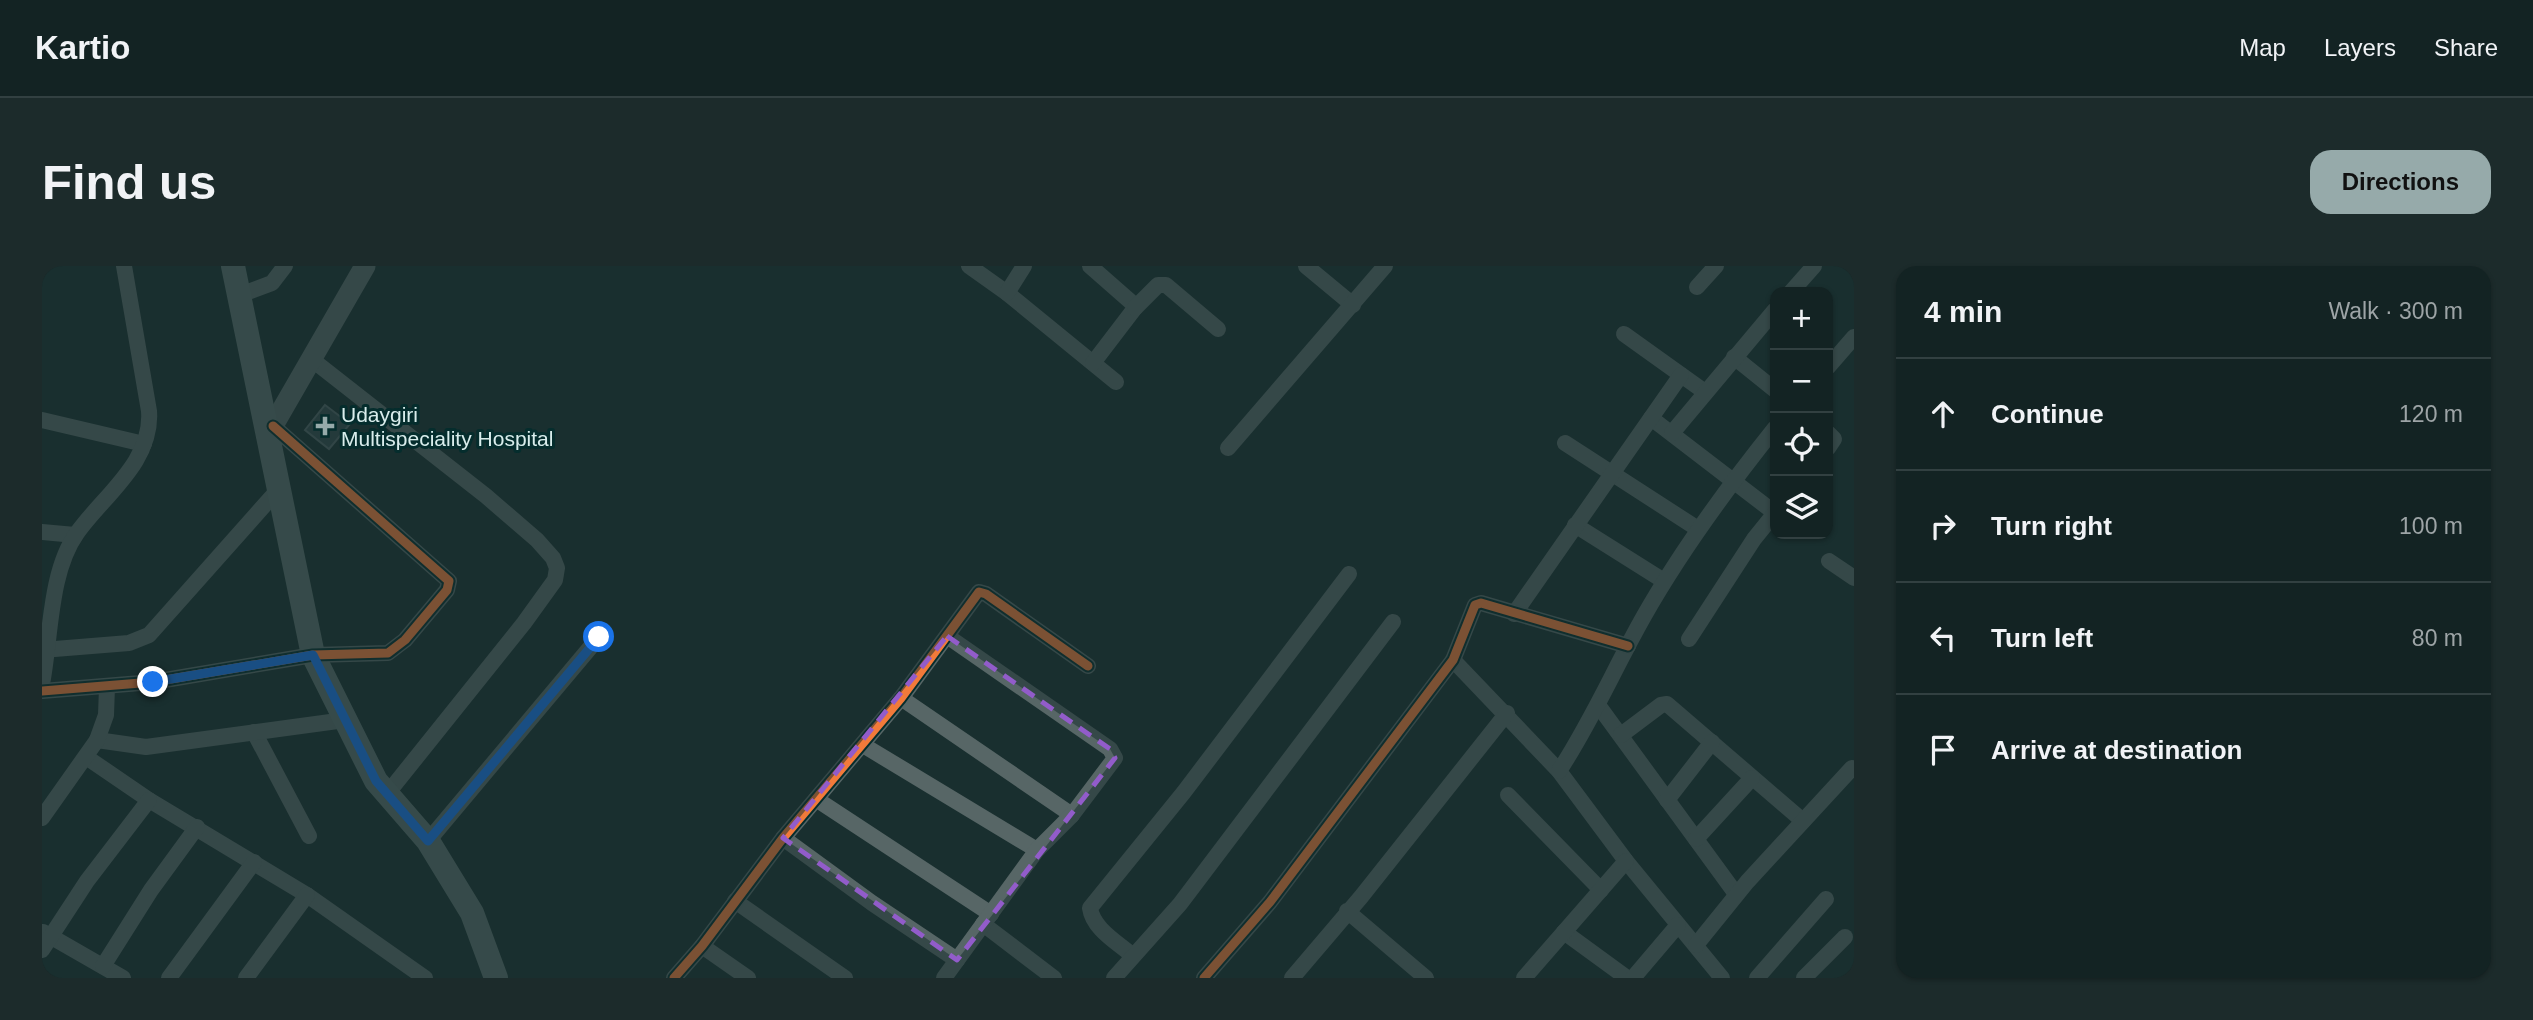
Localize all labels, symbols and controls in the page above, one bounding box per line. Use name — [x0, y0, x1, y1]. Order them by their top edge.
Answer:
text: Kartio — [35, 29, 130, 66]
text: Map — [2239, 34, 2286, 61]
text: Layers — [2324, 34, 2396, 61]
text: Share — [2434, 34, 2498, 61]
button: Directions — [2310, 150, 2491, 214]
text: Find us — [42, 155, 216, 209]
map controls — [1770, 287, 1833, 539]
button: + — [1770, 287, 1833, 350]
text: 4 min — [1924, 295, 2002, 328]
text: Walk · 300 m — [2328, 298, 2463, 324]
button: − — [1770, 350, 1833, 413]
icon: ahead — [1924, 395, 1962, 433]
text: Continue — [1991, 399, 2104, 429]
text: 120 m — [2399, 401, 2463, 427]
place label: Udaygiri Multispeciality Hospital — [341, 403, 553, 450]
button: locate — [1770, 413, 1833, 476]
marker: Udaygiri Multispeciality Hospital — [315, 416, 335, 436]
button: layers — [1770, 476, 1833, 539]
icon: right — [1924, 507, 1962, 545]
text: Turn right — [1991, 511, 2112, 541]
text: 100 m — [2399, 513, 2463, 539]
icon: left — [1924, 619, 1962, 657]
route start — [583, 621, 614, 652]
text: Turn left — [1991, 623, 2093, 653]
text: 80 m — [2412, 625, 2463, 651]
route end — [137, 666, 168, 697]
icon: arrive — [1924, 731, 1962, 769]
text: Arrive at destination — [1991, 735, 2242, 765]

